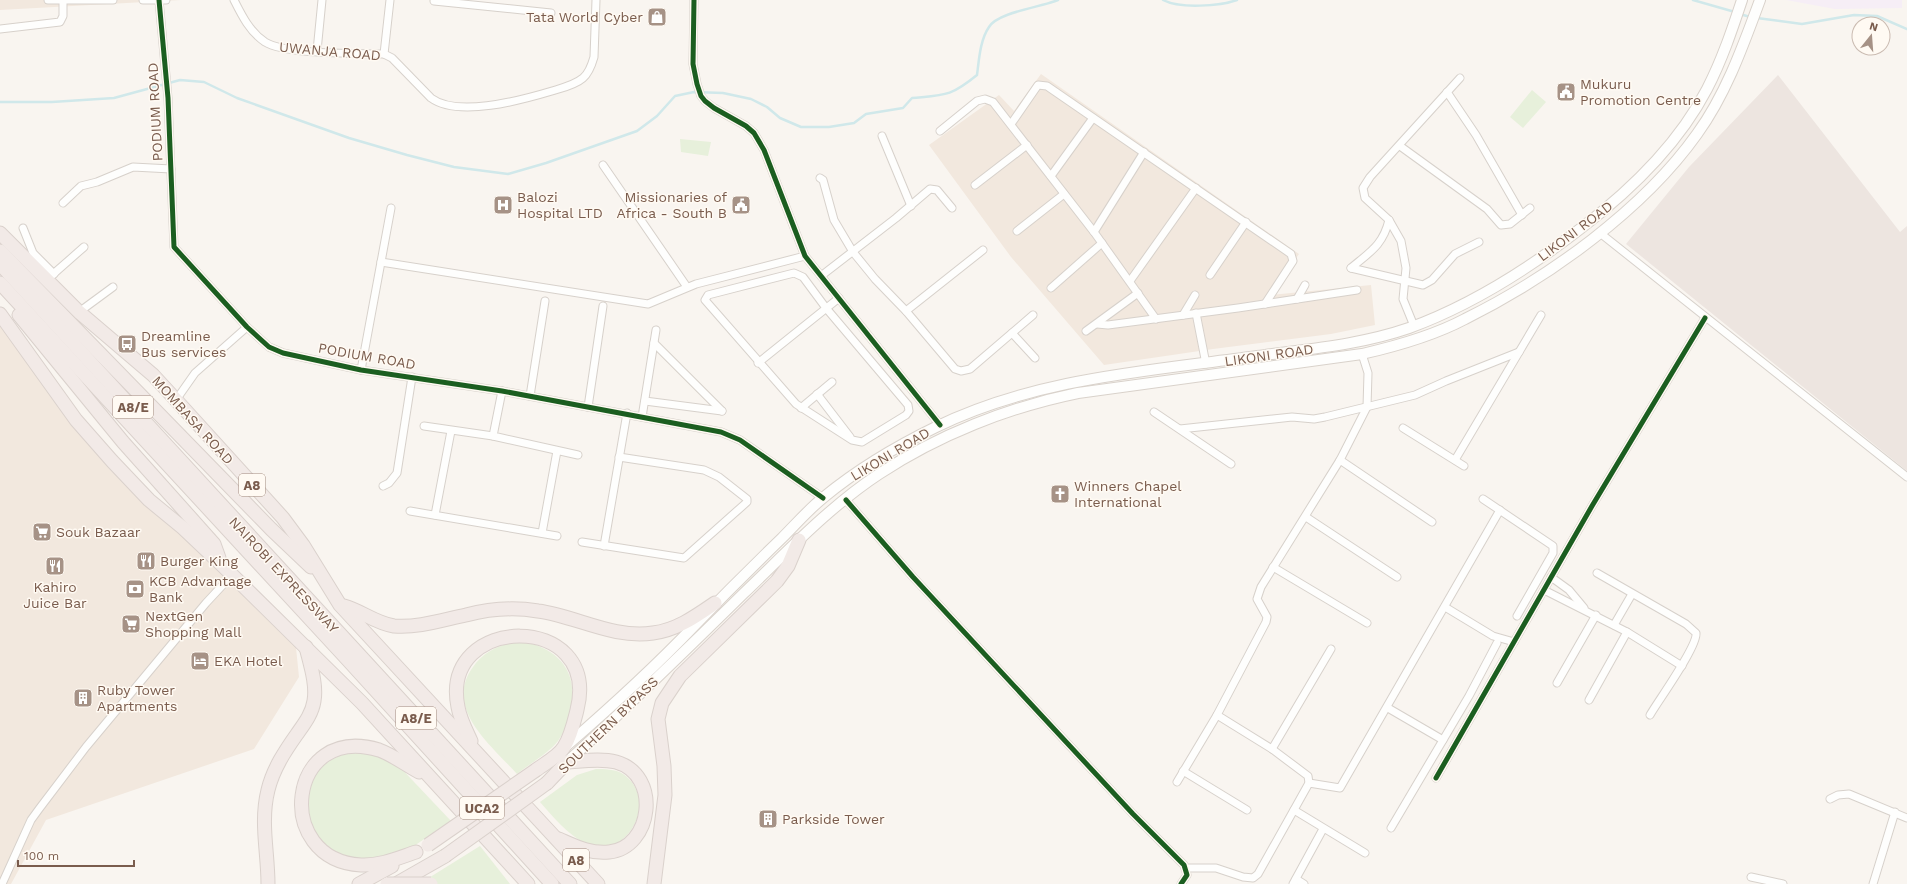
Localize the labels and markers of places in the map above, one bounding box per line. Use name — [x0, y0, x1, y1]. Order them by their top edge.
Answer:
shop icon: Tata World Cyber — [646, 6, 668, 28]
place label: Tata World Cyber — [526, 9, 643, 25]
place label: Mukuru Promotion Centre — [1580, 76, 1701, 108]
public building icon: Mukuru Promotion Centre — [1555, 81, 1577, 103]
place label: Balozi Hospital LTD — [517, 189, 603, 221]
place label: Missionaries of Africa - South B — [617, 189, 727, 221]
hospital icon: Balozi Hospital LTD — [492, 194, 514, 216]
public building icon: Missionaries of Africa - South B — [730, 194, 752, 216]
place label: Dreamline Bus services — [141, 328, 226, 360]
bus stop icon: Dreamline Bus services — [116, 333, 138, 355]
place label: Winners Chapel International — [1074, 478, 1182, 510]
church icon: Winners Chapel International — [1049, 483, 1071, 505]
supermarket icon: Souk Bazaar — [31, 521, 53, 543]
place label: Souk Bazaar — [56, 524, 141, 540]
restaurant icon: Burger King — [135, 550, 157, 572]
place label: Burger King — [160, 553, 238, 569]
restaurant icon: Kahiro Juice Bar — [44, 555, 66, 577]
place label: KCB Advantage Bank — [149, 573, 252, 605]
bank icon: KCB Advantage Bank — [124, 578, 146, 600]
place label: Kahiro Juice Bar — [23, 579, 87, 611]
place label: NextGen Shopping Mall — [145, 608, 242, 640]
supermarket icon: NextGen Shopping Mall — [120, 613, 142, 635]
hotel icon: EKA Hotel — [189, 650, 211, 672]
place label: EKA Hotel — [214, 653, 283, 669]
place label: Ruby Tower Apartments — [97, 682, 177, 714]
building icon: Ruby Tower Apartments — [72, 687, 94, 709]
building icon: Parkside Tower — [757, 808, 779, 830]
place label: Parkside Tower — [782, 811, 885, 827]

